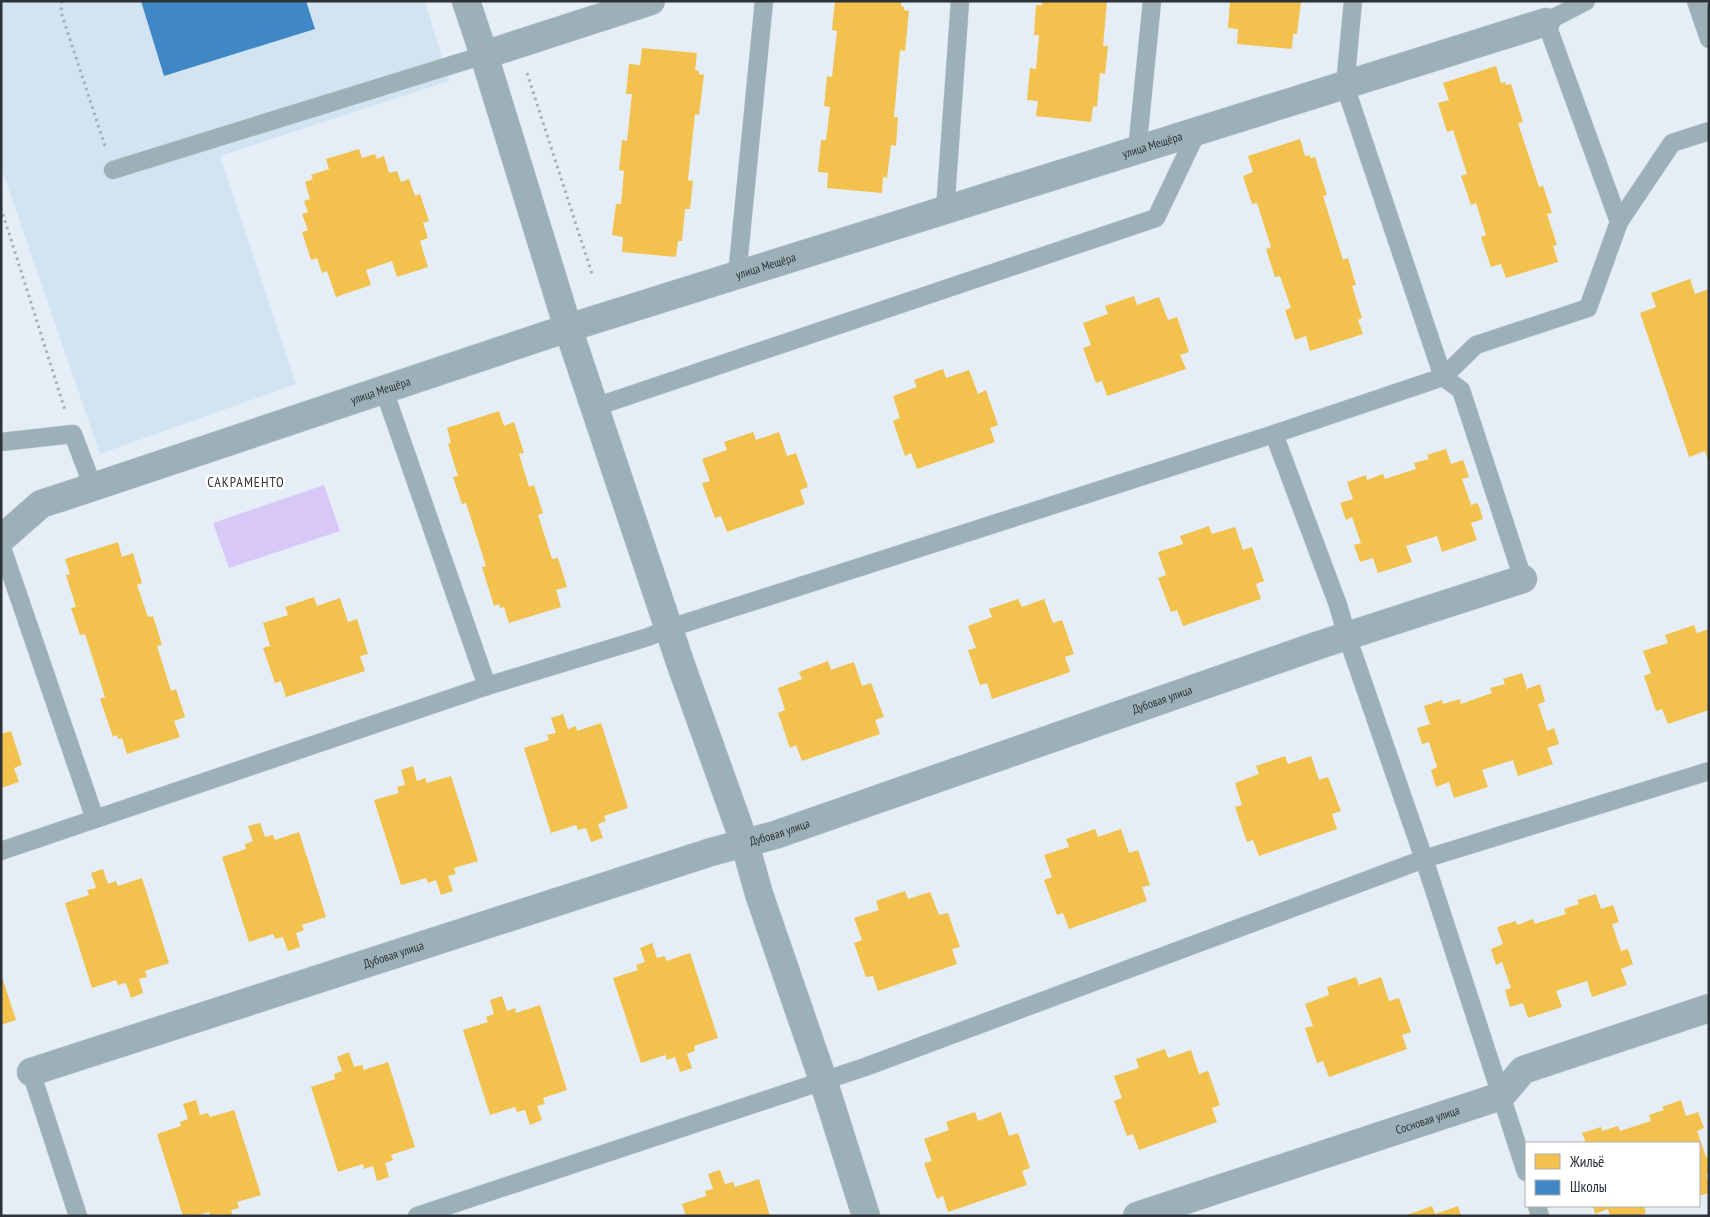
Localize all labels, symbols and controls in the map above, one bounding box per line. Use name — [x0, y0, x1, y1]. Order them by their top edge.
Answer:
street label: улица Мещёра — [1120, 128, 1184, 161]
street label: улица Мещёра — [734, 249, 798, 282]
street label: улица Мещёра — [348, 373, 412, 407]
district label: САКРАМЕНТО — [207, 473, 285, 491]
street label: Дубовая улица — [1130, 682, 1194, 717]
street label: Дубовая улица — [748, 815, 812, 848]
street label: Дубовая улица — [361, 937, 426, 971]
street label: Сосновая улица — [1394, 1102, 1462, 1137]
legend — [1525, 1142, 1700, 1207]
text: Жильё — [1569, 1152, 1604, 1171]
text: Школы — [1570, 1177, 1607, 1196]

